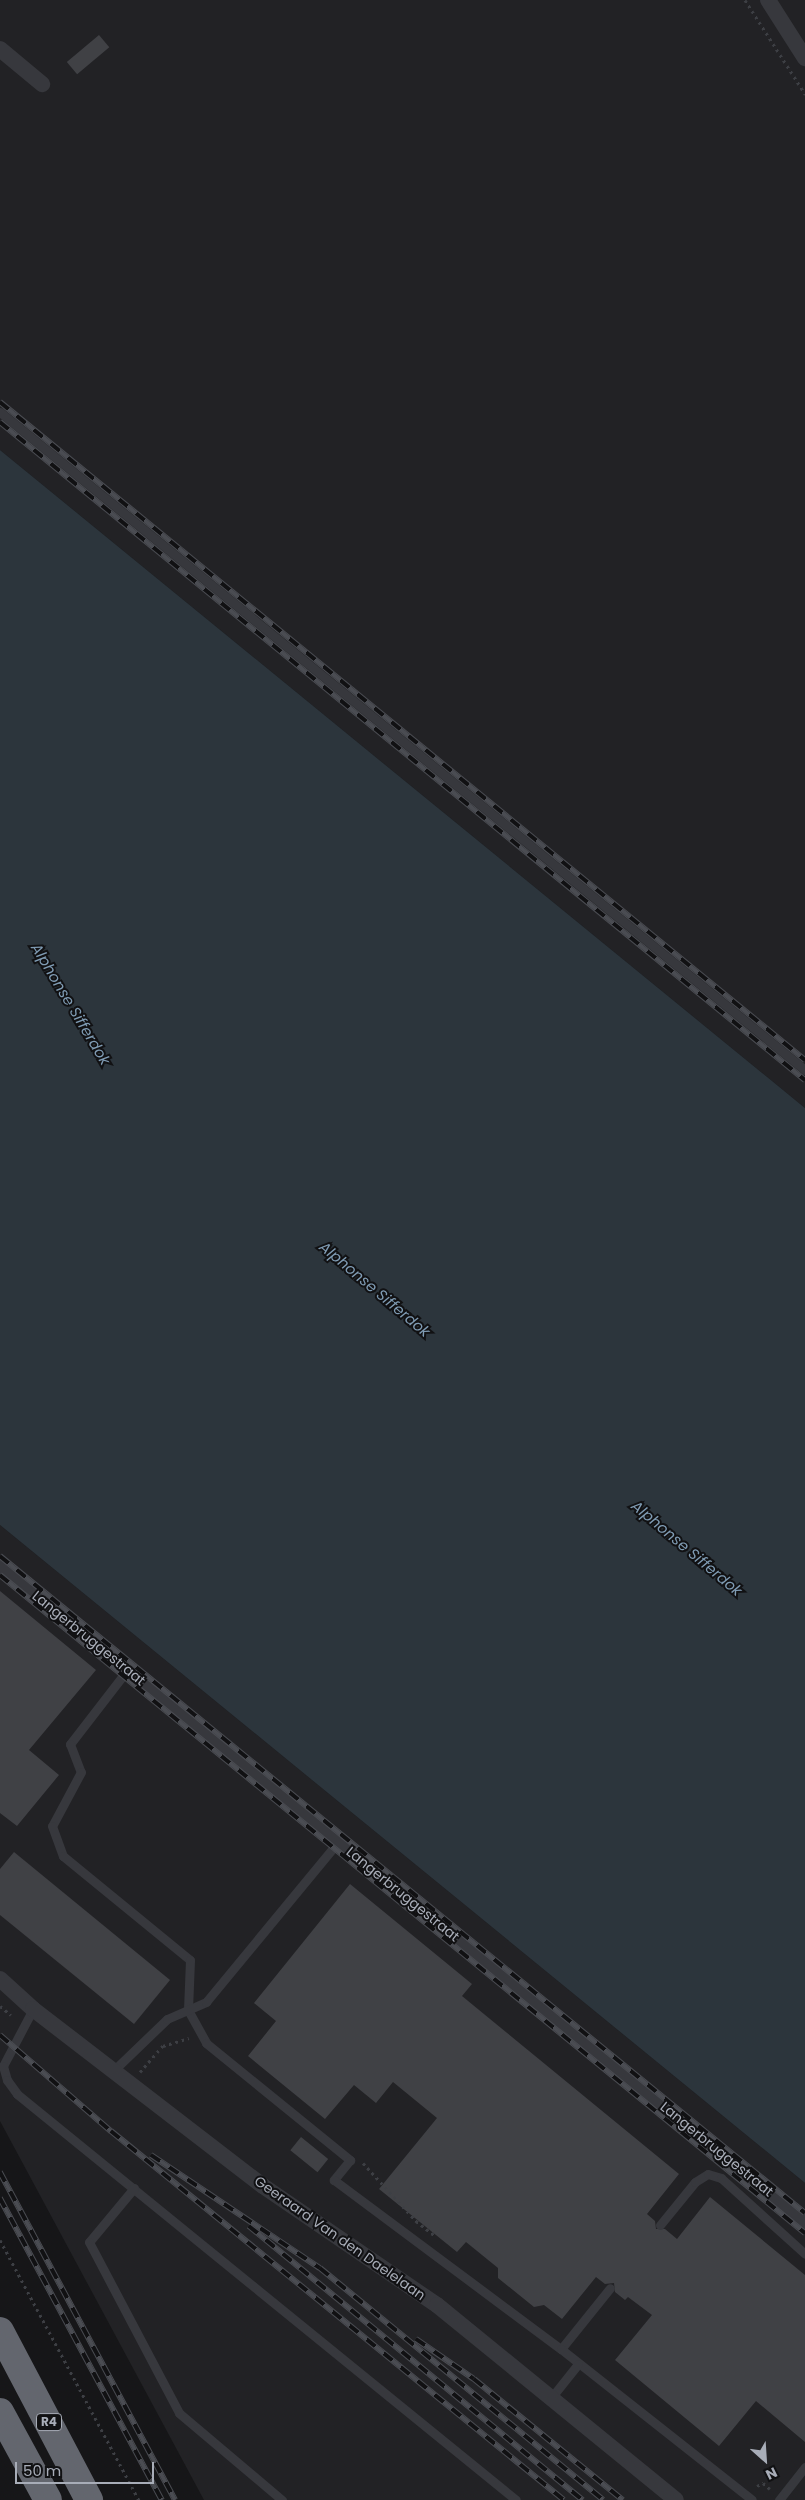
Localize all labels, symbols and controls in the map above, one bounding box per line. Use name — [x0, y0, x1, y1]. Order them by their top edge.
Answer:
water label: Alphonse Sifferdok — [27, 940, 115, 1068]
water label: Alphonse Sifferdok — [316, 1237, 434, 1341]
water label: Alphonse Sifferdok — [628, 1496, 746, 1600]
street label: Langerbruggestraat — [29, 1587, 149, 1689]
street label: Langerbruggestraat — [343, 1843, 463, 1945]
street label: Langerbruggestraat — [657, 2098, 777, 2200]
street label: Geeraard Van den Daelelaan — [251, 2172, 429, 2304]
road number: R4 — [35, 2412, 63, 2432]
north arrow — [740, 2435, 790, 2485]
scale bar — [18, 2452, 156, 2484]
text: 50 m — [23, 2460, 61, 2481]
text: N — [762, 2462, 781, 2485]

